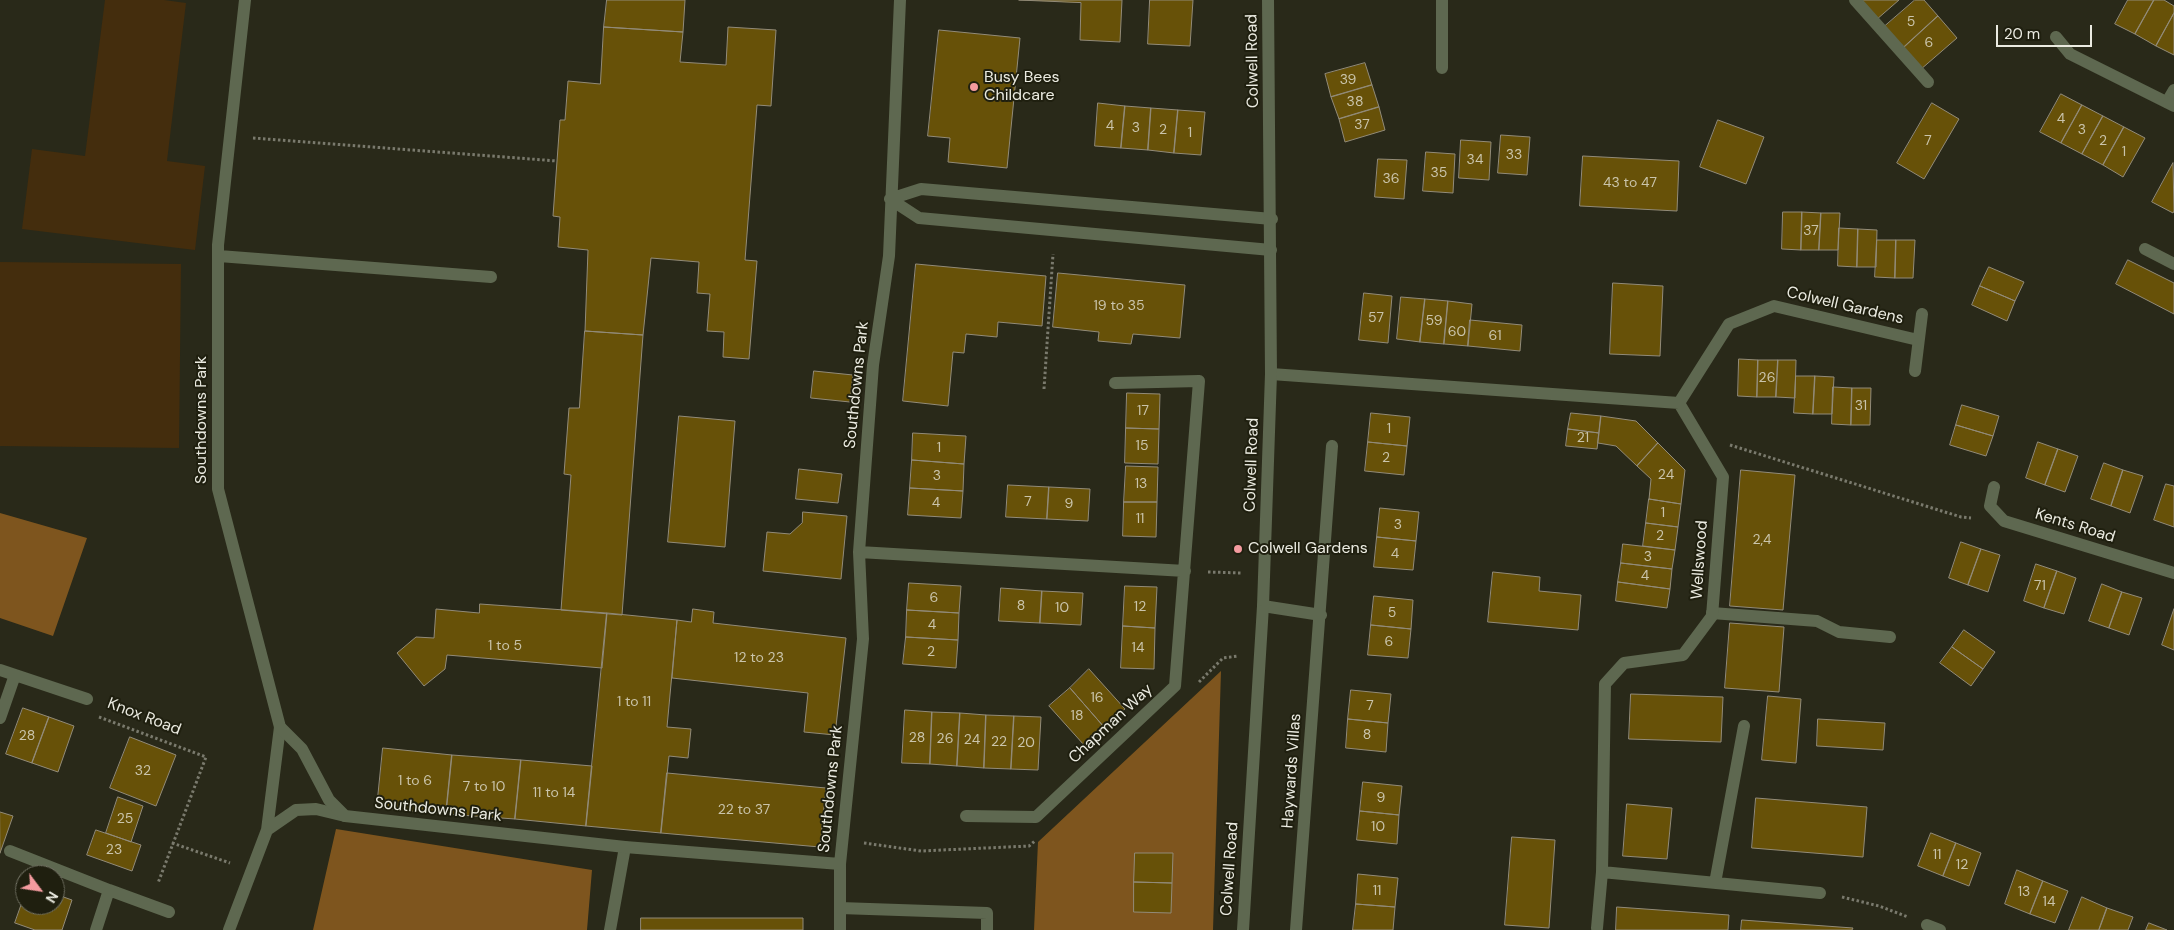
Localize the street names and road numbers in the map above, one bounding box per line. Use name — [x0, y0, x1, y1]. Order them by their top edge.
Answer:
street label: Colwell Road — [1243, 14, 1263, 108]
street label: Colwell Gardens — [1785, 283, 1905, 329]
street label: Southdowns Park — [841, 320, 873, 450]
street label: Southdowns Park — [192, 356, 212, 484]
street label: Colwell Road — [1241, 418, 1263, 512]
street label: Kents Road — [2033, 505, 2117, 547]
street label: Wellswood — [1688, 520, 1712, 600]
street label: Chapman Way — [1065, 680, 1157, 768]
street label: Knox Road — [105, 694, 183, 740]
street label: Haywards Villas — [1278, 713, 1306, 829]
street label: Southdowns Park — [815, 724, 847, 854]
street label: Southdowns Park — [373, 794, 503, 826]
street label: Colwell Road — [1217, 821, 1243, 917]

